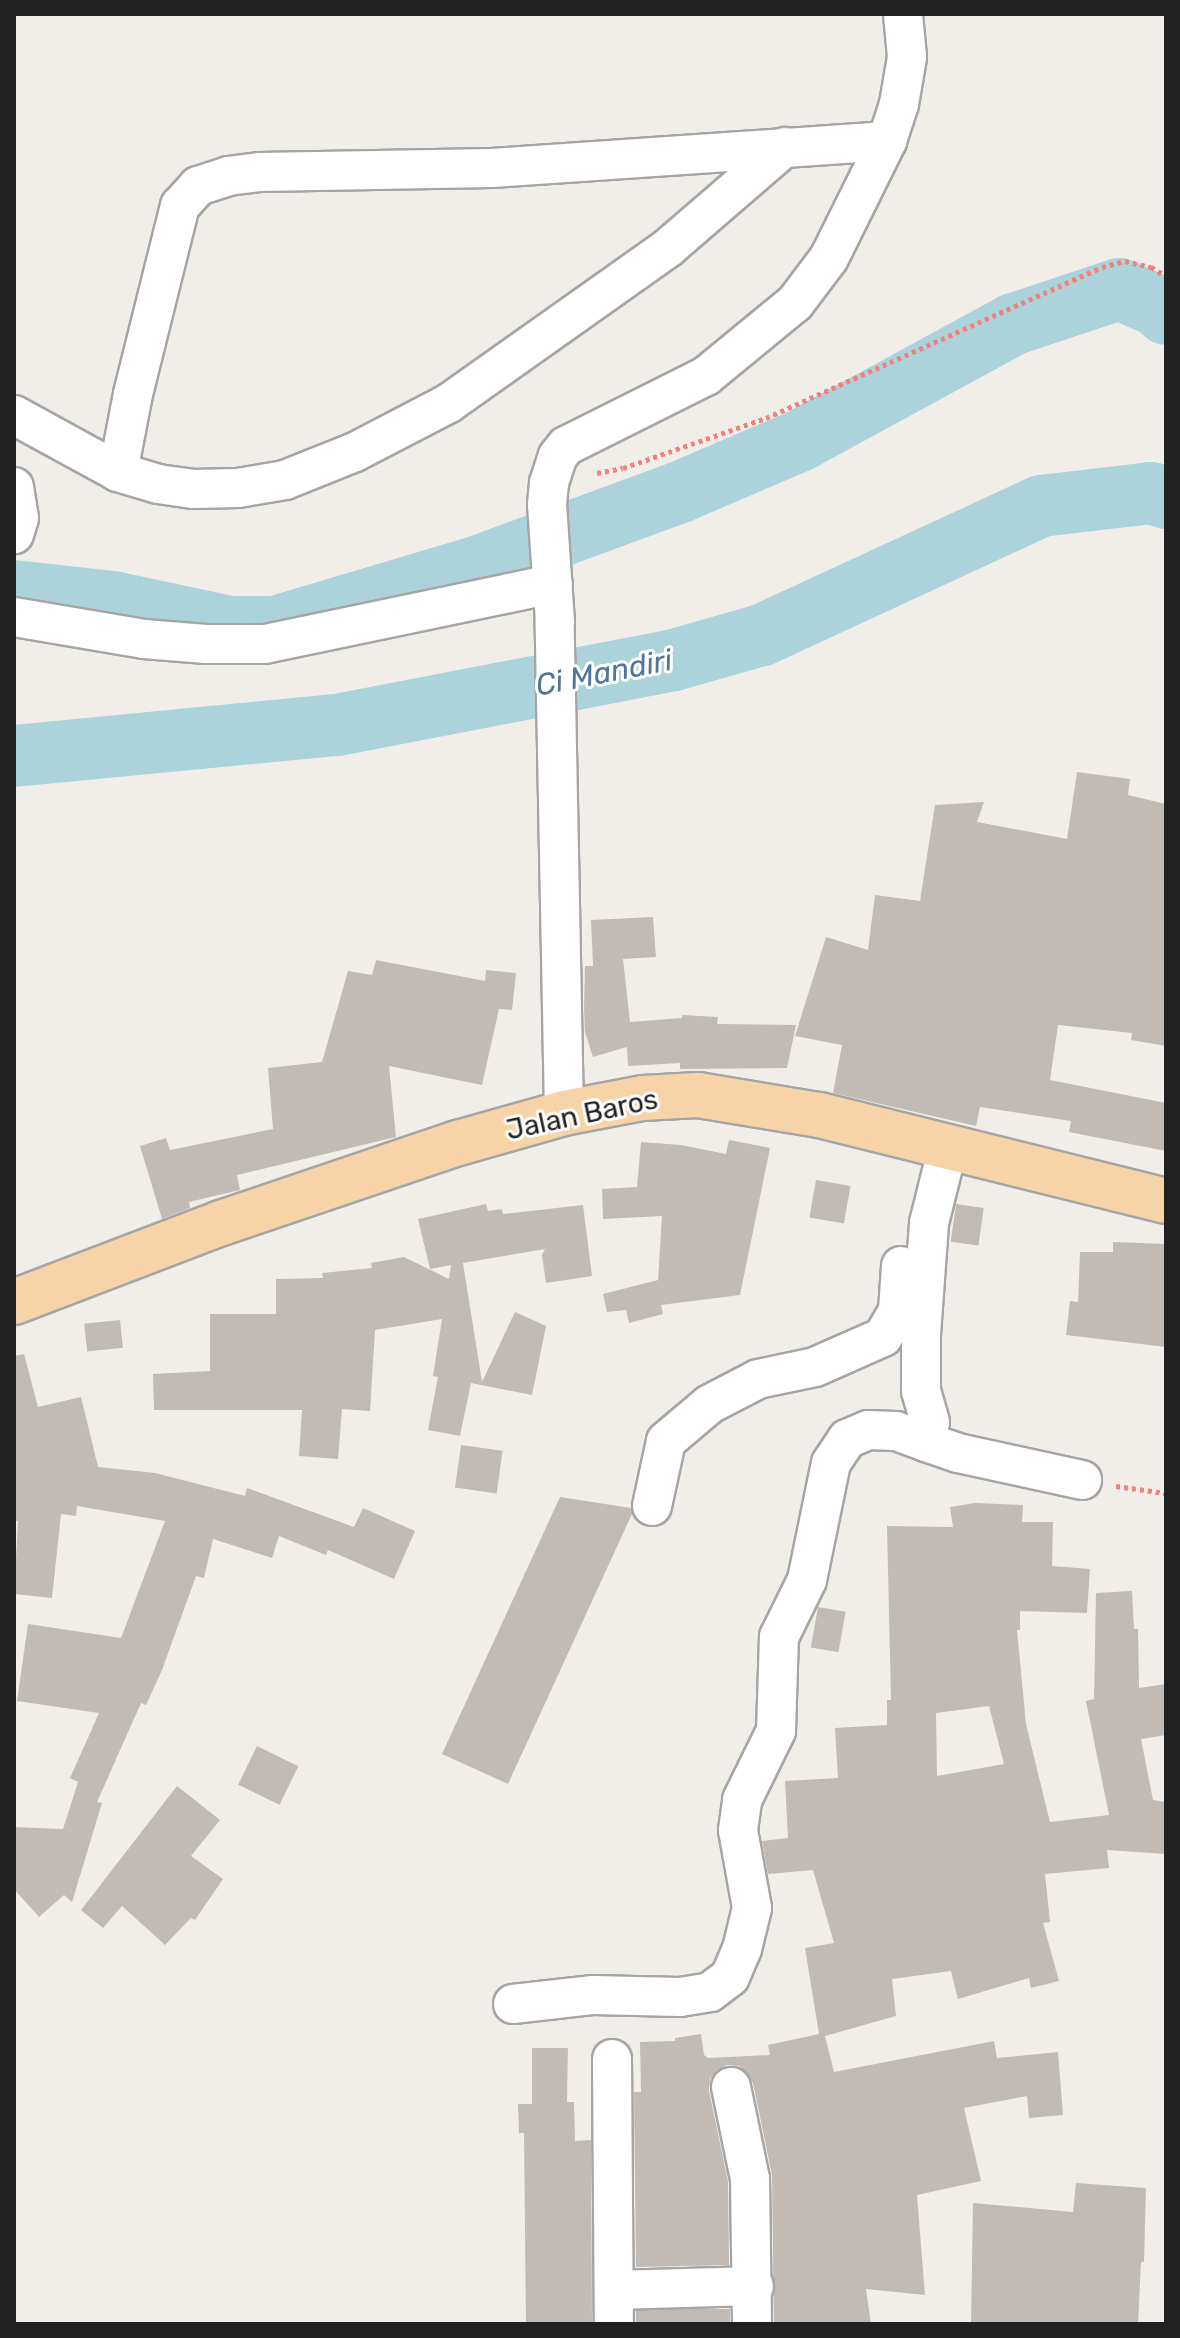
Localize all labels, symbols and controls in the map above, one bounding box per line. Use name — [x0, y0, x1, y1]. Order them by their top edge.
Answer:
water label: Ci Mandiri — [533, 642, 675, 704]
street label: Jalan Baros — [503, 1083, 661, 1147]

